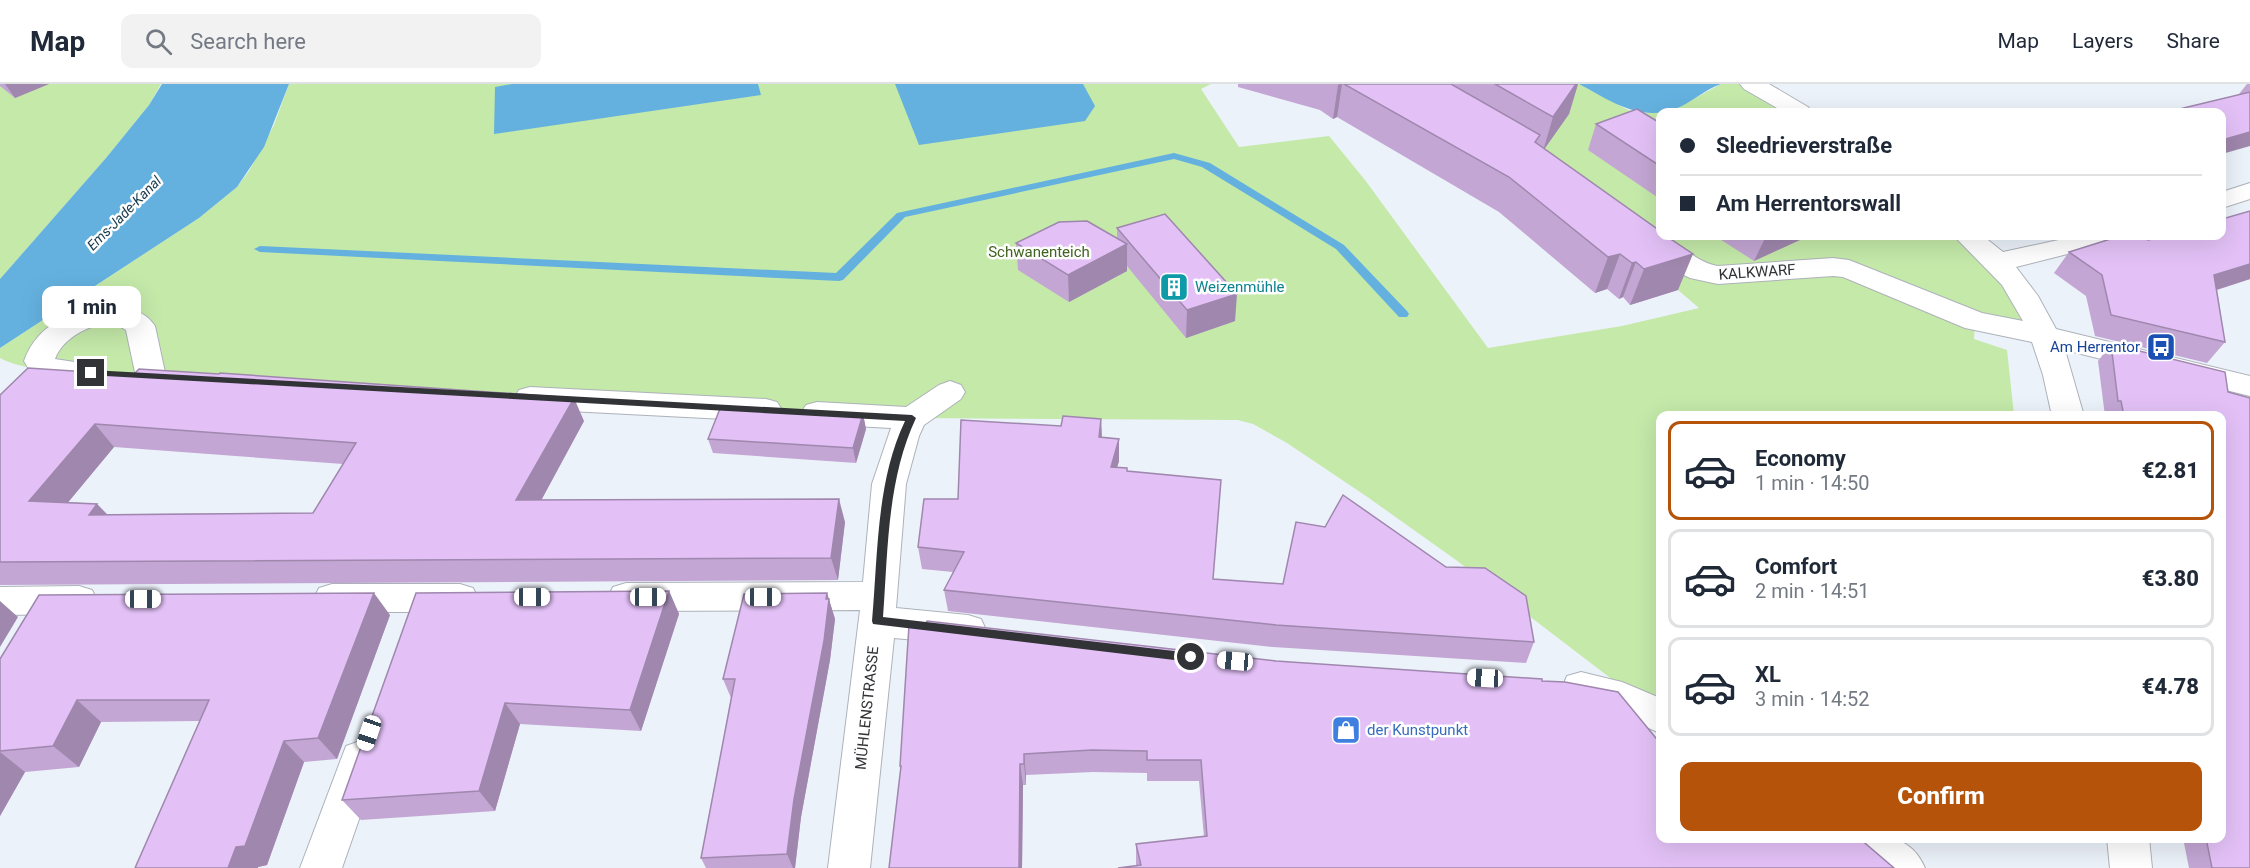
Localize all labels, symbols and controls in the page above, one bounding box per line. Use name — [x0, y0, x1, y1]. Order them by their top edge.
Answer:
search box — [121, 14, 541, 68]
text: Map — [30, 25, 85, 58]
icon: search — [142, 25, 175, 58]
text: Search here — [190, 29, 306, 54]
text: Map — [1997, 29, 2039, 53]
text: Layers — [2072, 29, 2133, 53]
text: Share — [2166, 29, 2220, 53]
text: Sleedrieverstraße — [1716, 133, 1892, 158]
water label: Ems-Jade-Kanal — [84, 172, 165, 253]
text: Am Herrentorswall — [1716, 191, 1901, 216]
park label: Schwanenteich — [988, 243, 1090, 261]
street label: KALKWARF — [1718, 260, 1796, 284]
building icon: Weizenmühle — [1158, 271, 1190, 303]
place label: Weizenmühle — [1195, 278, 1285, 296]
callout: 1 min — [42, 286, 140, 328]
text: 1 min — [66, 295, 117, 319]
bus stop icon: Am Herrentor — [2145, 331, 2177, 363]
place label: Am Herrentor — [2050, 338, 2140, 356]
route end — [77, 359, 104, 386]
icon: car — [1683, 444, 1737, 498]
text: Economy — [1755, 446, 1846, 471]
text: €2.81 — [2142, 458, 2199, 483]
text: 1 min · 14:50 — [1755, 471, 1870, 495]
icon: car — [1683, 552, 1737, 606]
text: Comfort — [1755, 554, 1837, 579]
text: €3.80 — [2142, 566, 2199, 591]
text: 2 min · 14:51 — [1755, 579, 1870, 603]
car — [514, 588, 550, 606]
car — [630, 588, 666, 606]
car — [745, 588, 781, 606]
car — [125, 590, 161, 608]
route start — [1177, 643, 1204, 670]
street label: MÜHLENSTRASSE — [852, 645, 882, 771]
car — [1216, 650, 1254, 672]
icon: car — [1683, 660, 1737, 714]
text: XL — [1755, 662, 1781, 687]
car — [1467, 668, 1503, 688]
text: €4.78 — [2142, 674, 2199, 699]
text: 3 min · 14:52 — [1755, 687, 1870, 711]
car — [355, 713, 383, 753]
shop icon: der Kunstpunkt — [1330, 714, 1362, 746]
place label: der Kunstpunkt — [1367, 721, 1468, 739]
button: Confirm — [1680, 762, 2202, 831]

